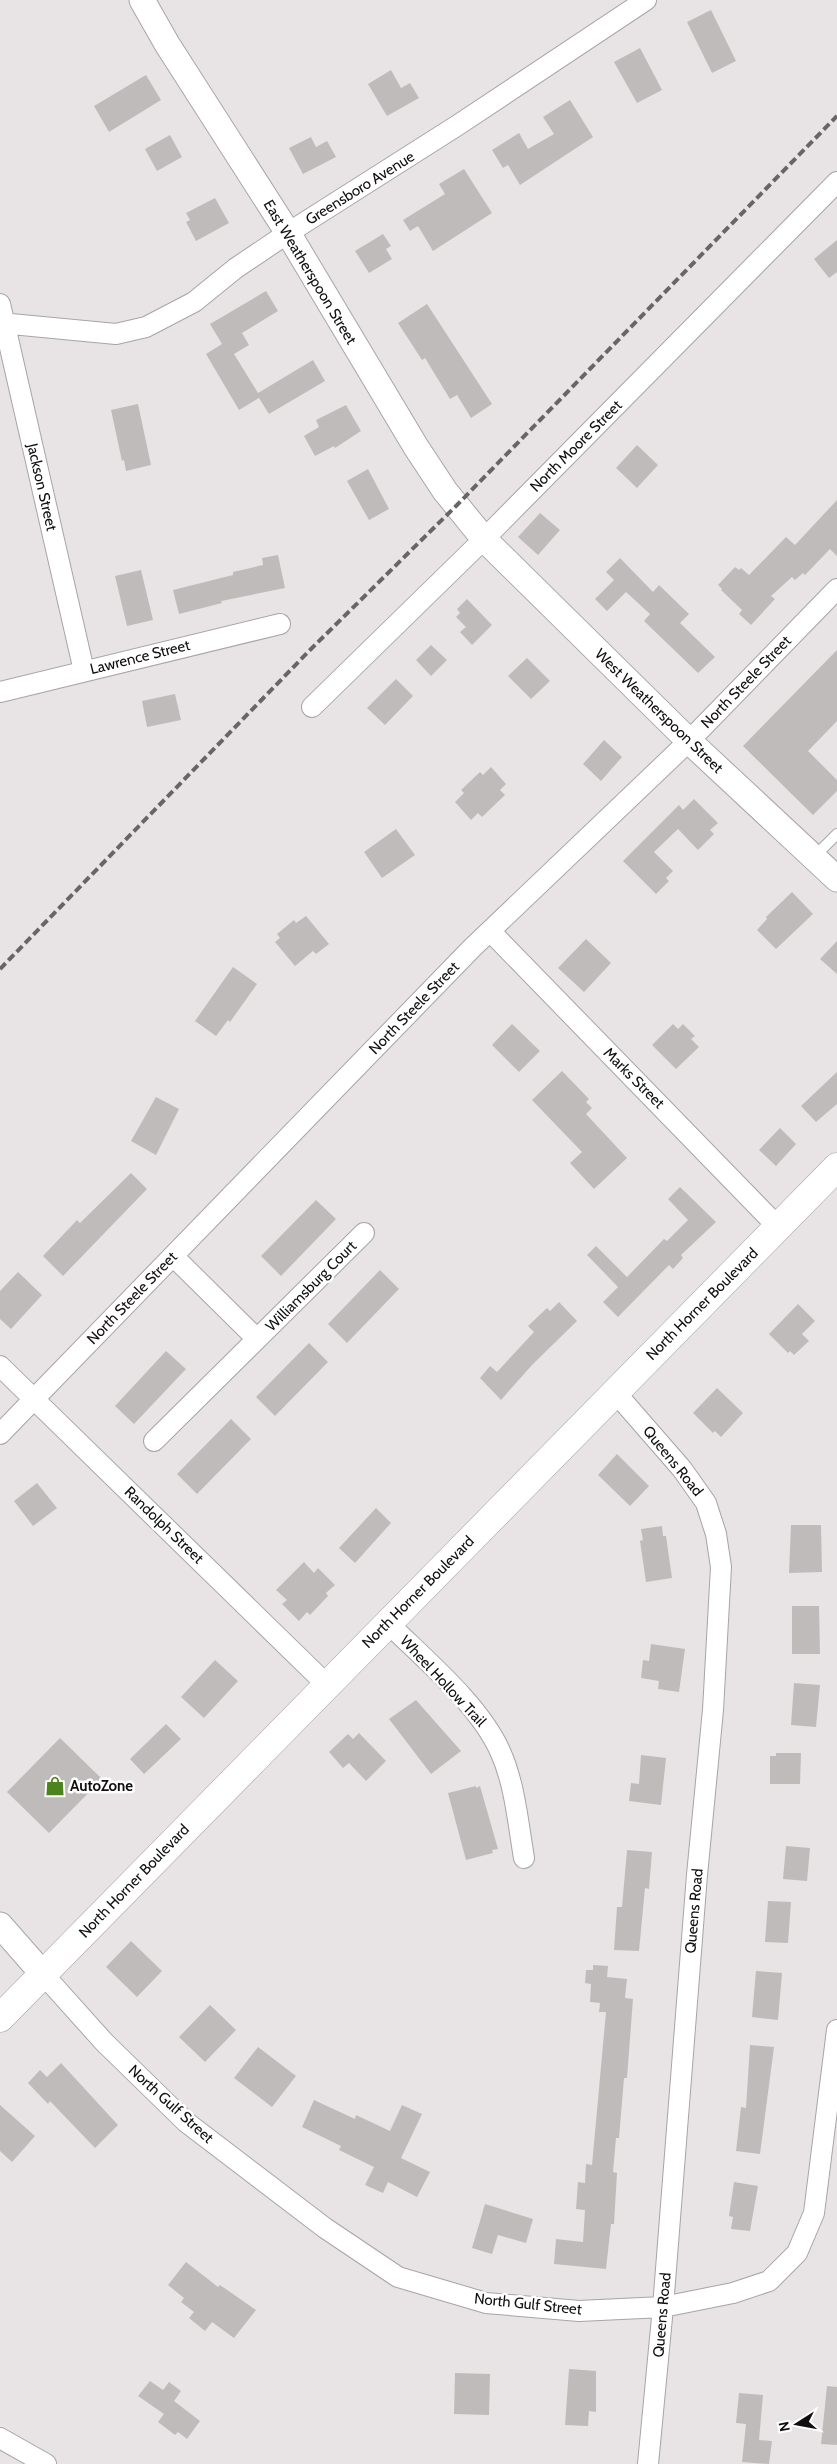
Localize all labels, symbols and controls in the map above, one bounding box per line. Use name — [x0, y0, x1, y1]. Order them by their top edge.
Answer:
street label: Greensboro Avenue — [302, 147, 418, 229]
street label: East Weatherspoon Street — [260, 196, 360, 348]
street label: North Moore Street — [526, 396, 626, 496]
street label: Jackson Street — [23, 441, 61, 532]
street label: North Steele Street — [697, 632, 795, 732]
street label: Lawrence Street — [88, 636, 192, 678]
street label: West Weatherspoon Street — [591, 645, 727, 777]
street label: North Steele Street — [365, 958, 463, 1058]
street label: Marks Street — [600, 1044, 668, 1112]
street label: Williamsburg Court — [262, 1237, 360, 1335]
street label: North Horner Boulevard — [642, 1244, 762, 1364]
street label: North Steele Street — [83, 1248, 181, 1348]
street label: Queens Road — [639, 1422, 707, 1500]
street label: Randolph Street — [121, 1483, 207, 1567]
street label: North Horner Boulevard — [358, 1532, 478, 1652]
street label: Wheel Hollow Trail — [396, 1632, 490, 1731]
shop icon: AutoZone — [44, 1775, 66, 1797]
place label: AutoZone — [70, 1777, 133, 1795]
street label: North Horner Boulevard — [75, 1820, 193, 1942]
street label: Queens Road — [681, 1868, 707, 1954]
street label: North Gulf Street — [125, 2061, 217, 2147]
street label: Queens Road — [649, 2272, 675, 2358]
street label: North Gulf Street — [473, 2289, 583, 2319]
north arrow — [772, 2399, 822, 2449]
text: N — [774, 2420, 794, 2433]

